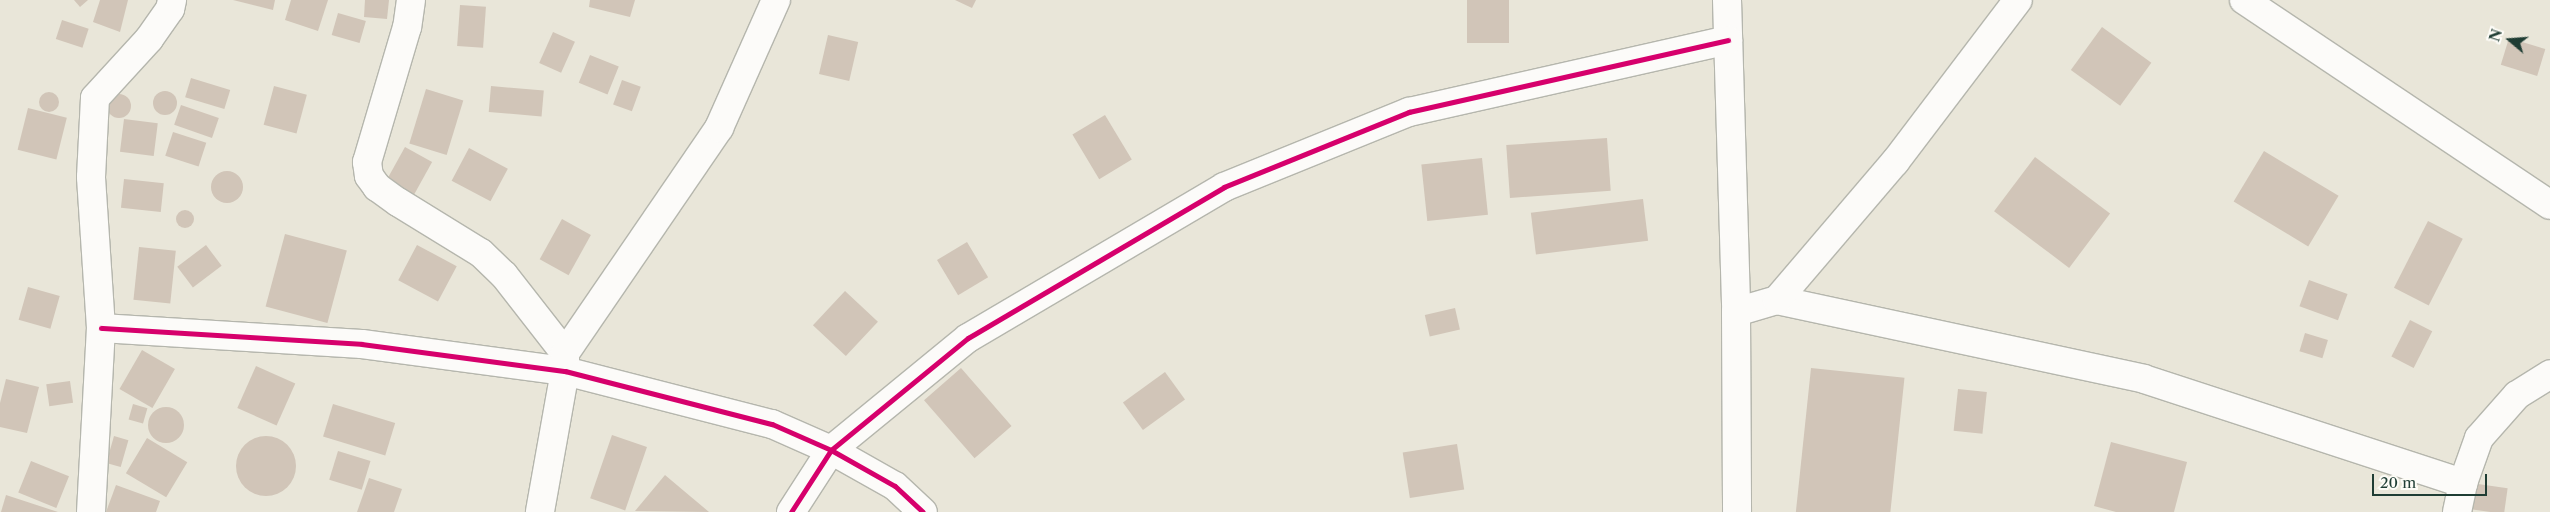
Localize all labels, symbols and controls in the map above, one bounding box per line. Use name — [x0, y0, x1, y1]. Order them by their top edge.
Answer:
north arrow — [2485, 15, 2535, 65]
text: N — [2485, 27, 2506, 44]
scale bar — [2375, 464, 2490, 496]
text: 20 m — [2380, 473, 2416, 492]

